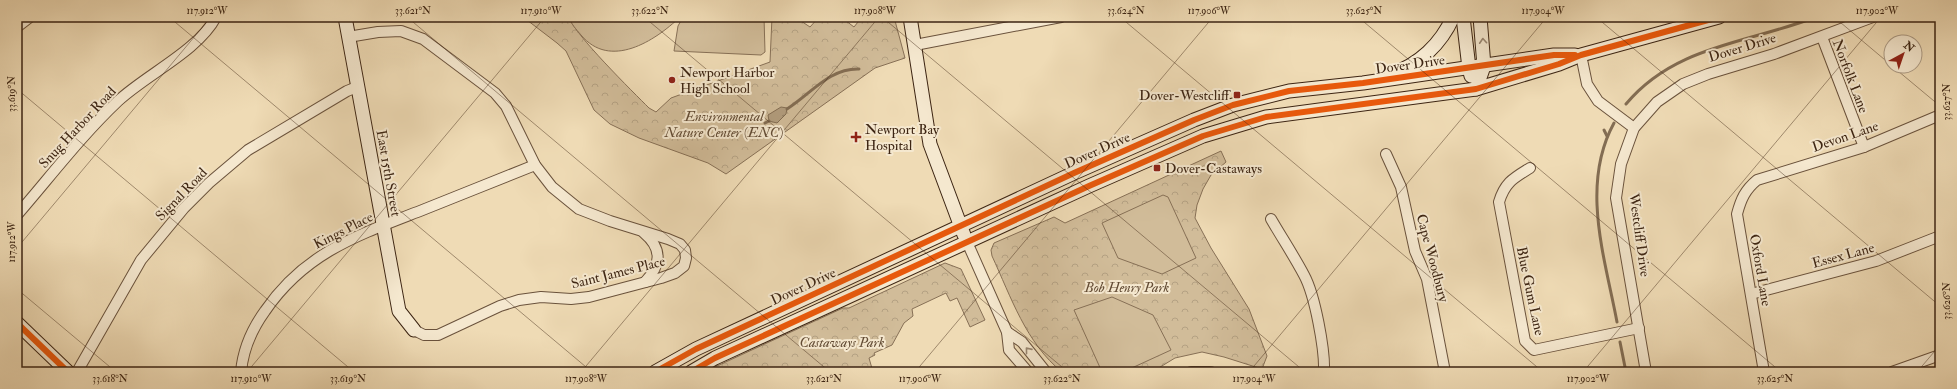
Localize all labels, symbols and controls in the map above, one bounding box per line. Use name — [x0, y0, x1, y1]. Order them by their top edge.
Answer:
text: 117.912°W — [187, 5, 228, 17]
text: 33.621°N — [395, 5, 431, 17]
text: 117.910°W — [521, 5, 562, 17]
text: 33.622°N — [631, 5, 669, 17]
text: 117.908°W — [854, 5, 897, 17]
text: 33.624°N — [1107, 5, 1145, 17]
text: 117.906°W — [1188, 5, 1231, 17]
text: 33.625°N — [1346, 5, 1382, 17]
text: 117.904°W — [1522, 5, 1565, 17]
text: 117.902°W — [1856, 5, 1899, 17]
street label: Dover Drive — [1706, 29, 1778, 66]
north arrow — [1883, 34, 1923, 74]
street label: Norfolk Lane — [1829, 37, 1872, 116]
one-way arrow — [1478, 38, 1487, 44]
text: N — [1900, 38, 1918, 56]
street label: Dover Drive — [1374, 51, 1446, 78]
place label: Newport Harbor High School — [680, 64, 775, 97]
marker: Newport Harbor High School — [667, 75, 677, 85]
text: 33.619°N — [6, 76, 18, 112]
street label: Snug Harbor Road — [35, 83, 120, 172]
text: 33.627°N — [1941, 84, 1953, 120]
place label: Dover-Westcliff — [1139, 87, 1232, 104]
marker: Dover-Westcliff — [1232, 90, 1242, 100]
park label: Environmental Nature Center (ENC) — [664, 108, 783, 141]
street label: Devon Lane — [1810, 117, 1881, 156]
place label: Newport Bay Hospital — [865, 121, 940, 155]
street label: East 15th Street — [373, 128, 405, 218]
street label: Dover Drive — [1062, 128, 1133, 172]
marker: Newport Bay Hospital — [850, 131, 862, 143]
place label: Dover-Castaways — [1165, 160, 1262, 178]
marker: Dover-Castaways — [1152, 163, 1162, 173]
street label: Signal Road — [152, 164, 211, 224]
street label: Westcliff Drive — [1625, 191, 1654, 278]
street label: Kings Place — [311, 208, 376, 253]
street label: Cape Woodbury — [1412, 212, 1453, 305]
text: 117.912°W — [6, 221, 18, 262]
street label: Oxford Lane — [1746, 233, 1775, 308]
street label: Essex Lane — [1810, 239, 1876, 272]
street label: Blue Gum Lane — [1513, 245, 1548, 337]
street label: Saint James Place — [569, 253, 667, 292]
street label: Dover Drive — [768, 264, 839, 309]
park label: Bob Henry Park — [1084, 279, 1170, 296]
text: 33.626°N — [1941, 282, 1953, 320]
park label: Castaways Park — [799, 334, 885, 351]
one-way arrow — [1026, 347, 1033, 355]
text: 33.618°N — [92, 373, 128, 385]
text: 117.910°W — [231, 373, 272, 385]
text: 33.619°N — [330, 373, 366, 385]
text: 117.908°W — [565, 373, 608, 385]
text: 33.621°N — [806, 373, 842, 385]
text: 117.906°W — [899, 373, 942, 385]
text: 33.622°N — [1043, 373, 1081, 385]
text: 117.904°W — [1233, 373, 1276, 385]
text: 117.902°W — [1567, 373, 1610, 385]
text: 33.625°N — [1757, 373, 1793, 385]

